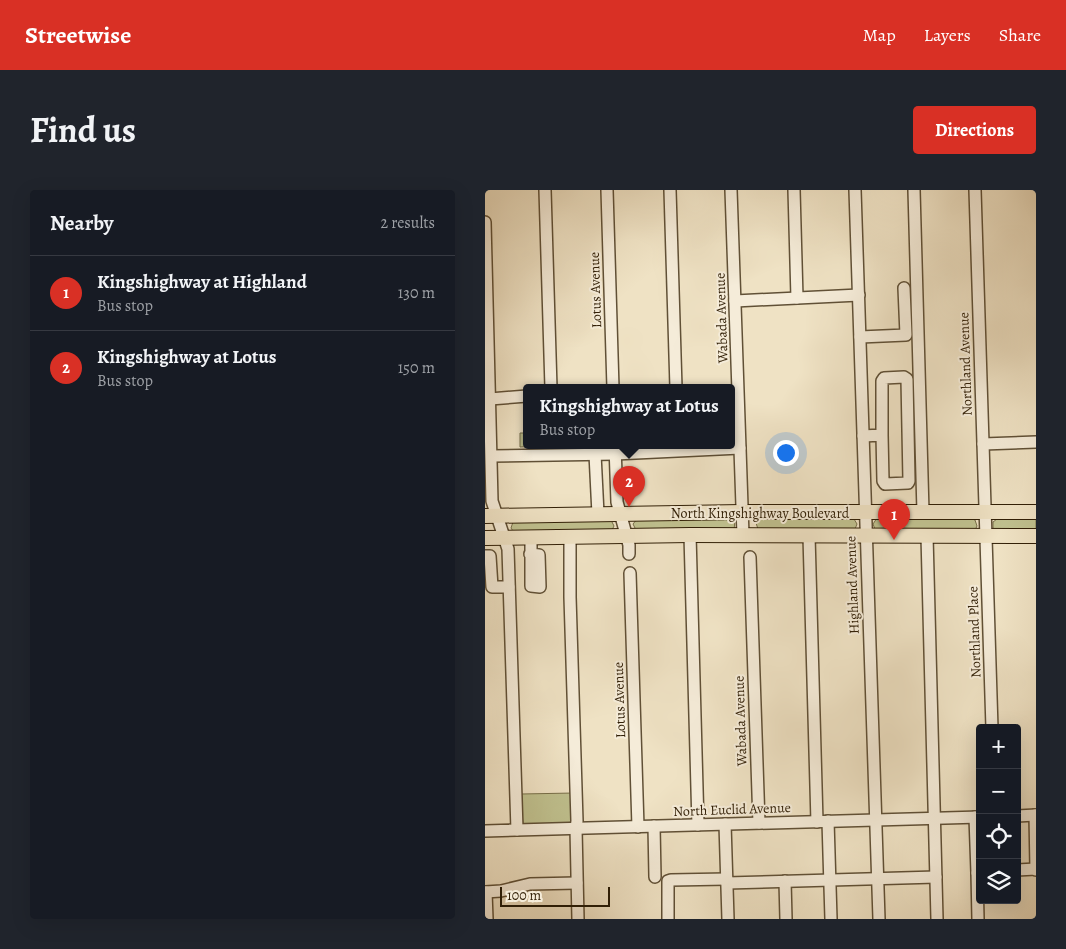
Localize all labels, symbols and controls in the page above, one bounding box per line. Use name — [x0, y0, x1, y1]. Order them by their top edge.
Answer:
text: Streetwise — [25, 19, 131, 51]
text: Map — [863, 23, 896, 47]
text: Layers — [924, 23, 971, 47]
text: Share — [999, 23, 1041, 47]
text: Find us — [30, 106, 136, 154]
button: Directions — [913, 106, 1036, 154]
text: Nearby — [50, 209, 113, 237]
text: 2 results — [380, 212, 435, 234]
street label: Lotus Avenue — [585, 251, 606, 328]
text: Kingshighway at Highland — [97, 269, 307, 295]
street label: Wabada Avenue — [710, 272, 733, 365]
text: 1 — [63, 282, 69, 304]
text: 130 m — [398, 282, 435, 304]
text: Bus stop — [97, 295, 153, 317]
street label: Northland Avenue — [954, 312, 977, 416]
text: Kingshighway at Lotus — [97, 344, 277, 370]
text: 2 — [62, 357, 70, 379]
text: 150 m — [398, 357, 435, 379]
text: Bus stop — [97, 370, 153, 392]
popup — [523, 384, 735, 449]
text: Kingshighway at Lotus — [539, 393, 719, 419]
text: Bus stop — [539, 419, 595, 441]
your location — [773, 440, 799, 466]
pin: 2 — [613, 466, 645, 507]
pin: 1 — [878, 499, 910, 540]
street label: North Kingshighway Boulevard — [671, 504, 850, 523]
street label: Highland Avenue — [841, 535, 864, 635]
street label: Northland Place — [963, 586, 986, 678]
street label: Lotus Avenue — [609, 661, 630, 738]
street label: Wabada Avenue — [729, 675, 752, 768]
map controls — [976, 724, 1021, 904]
button: + — [976, 724, 1021, 769]
button: − — [976, 769, 1021, 814]
street label: North Euclid Avenue — [673, 798, 791, 821]
button: locate — [976, 814, 1021, 859]
button: layers — [976, 859, 1021, 904]
scale bar — [500, 884, 610, 907]
text: 100 m — [507, 886, 541, 905]

